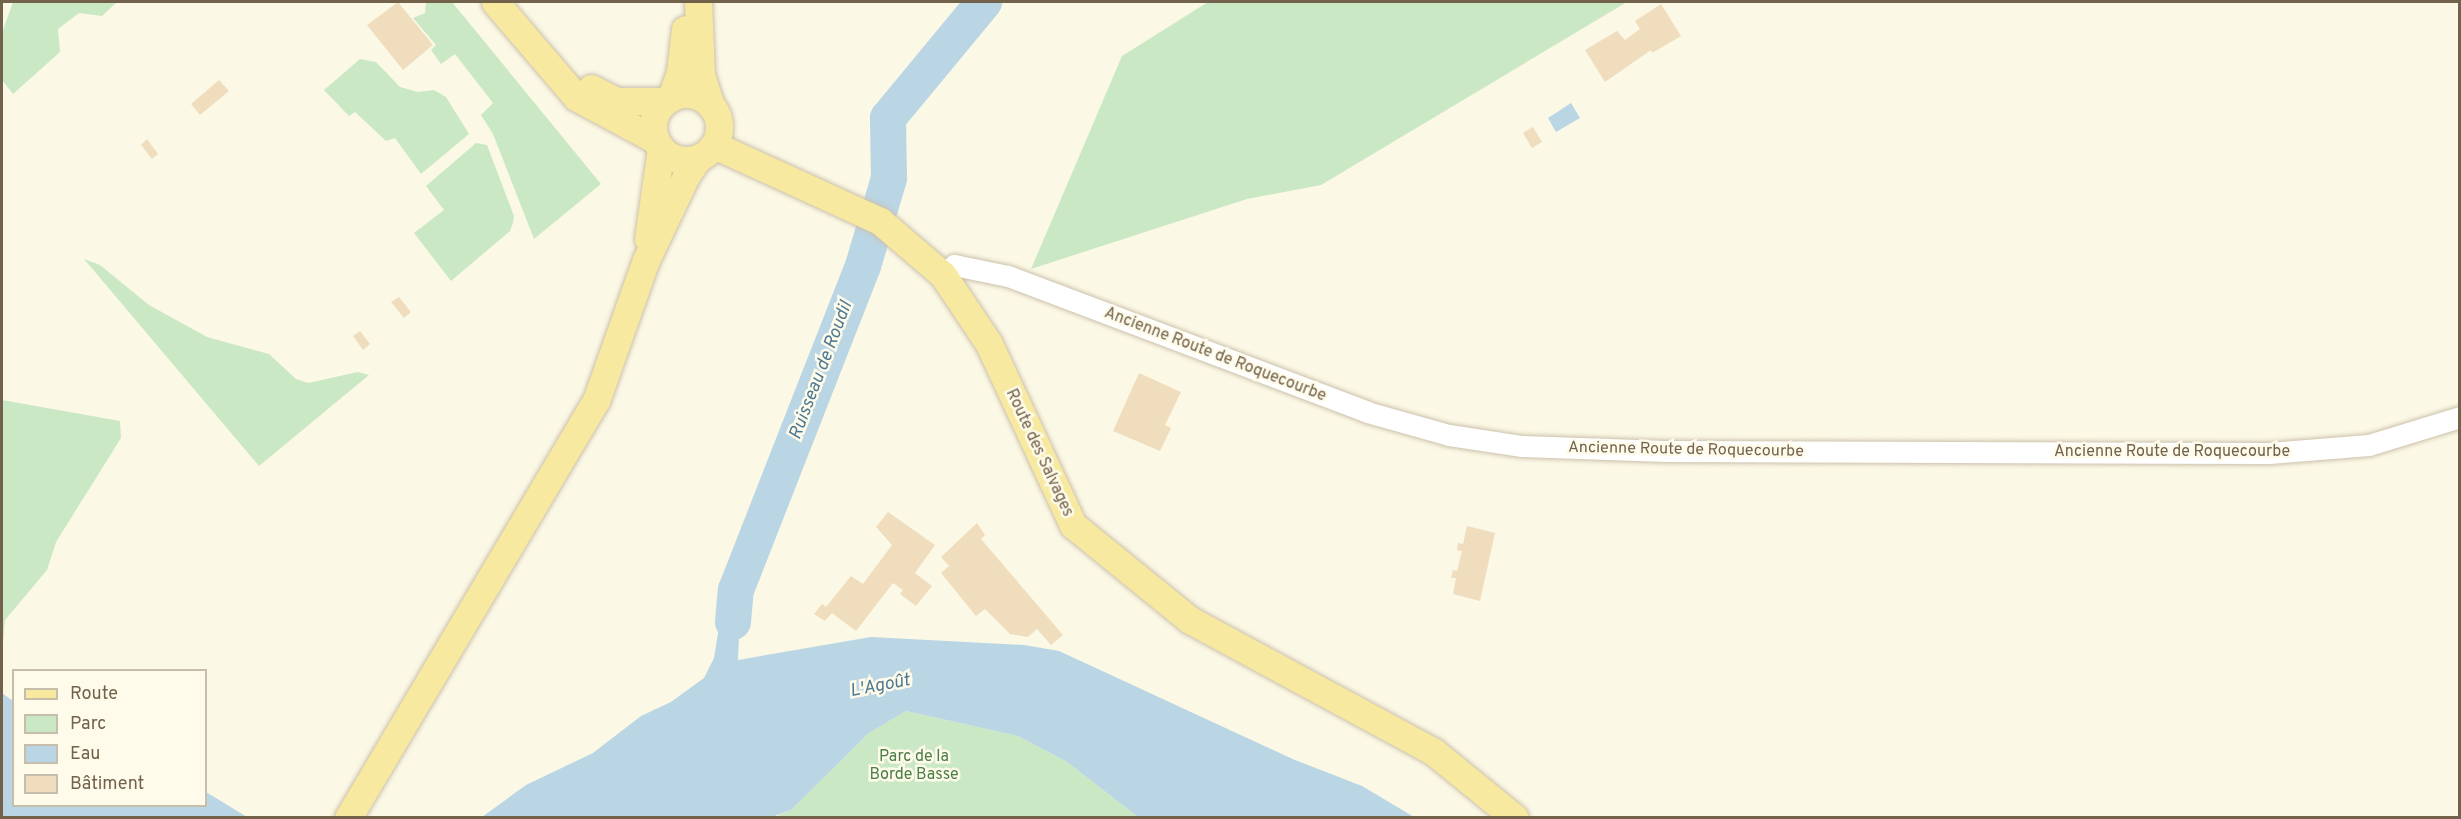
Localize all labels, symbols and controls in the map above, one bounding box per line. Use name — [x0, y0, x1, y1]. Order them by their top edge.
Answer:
water label: Ruisseau de Roudil — [786, 299, 858, 443]
street label: Ancienne Route de Roquecourbe — [1101, 304, 1329, 406]
street label: Route des Salvages — [1001, 386, 1077, 520]
street label: Ancienne Route de Roquecourbe — [1568, 438, 1804, 462]
street label: Ancienne Route de Roquecourbe — [2054, 442, 2290, 462]
legend — [12, 669, 207, 807]
water label: L'Agoût — [848, 671, 912, 703]
text: Route — [70, 683, 118, 706]
text: Parc — [70, 713, 106, 736]
text: Eau — [70, 743, 100, 766]
park label: Parc de la Borde Basse — [869, 747, 959, 785]
text: Bâtiment — [70, 773, 144, 796]

